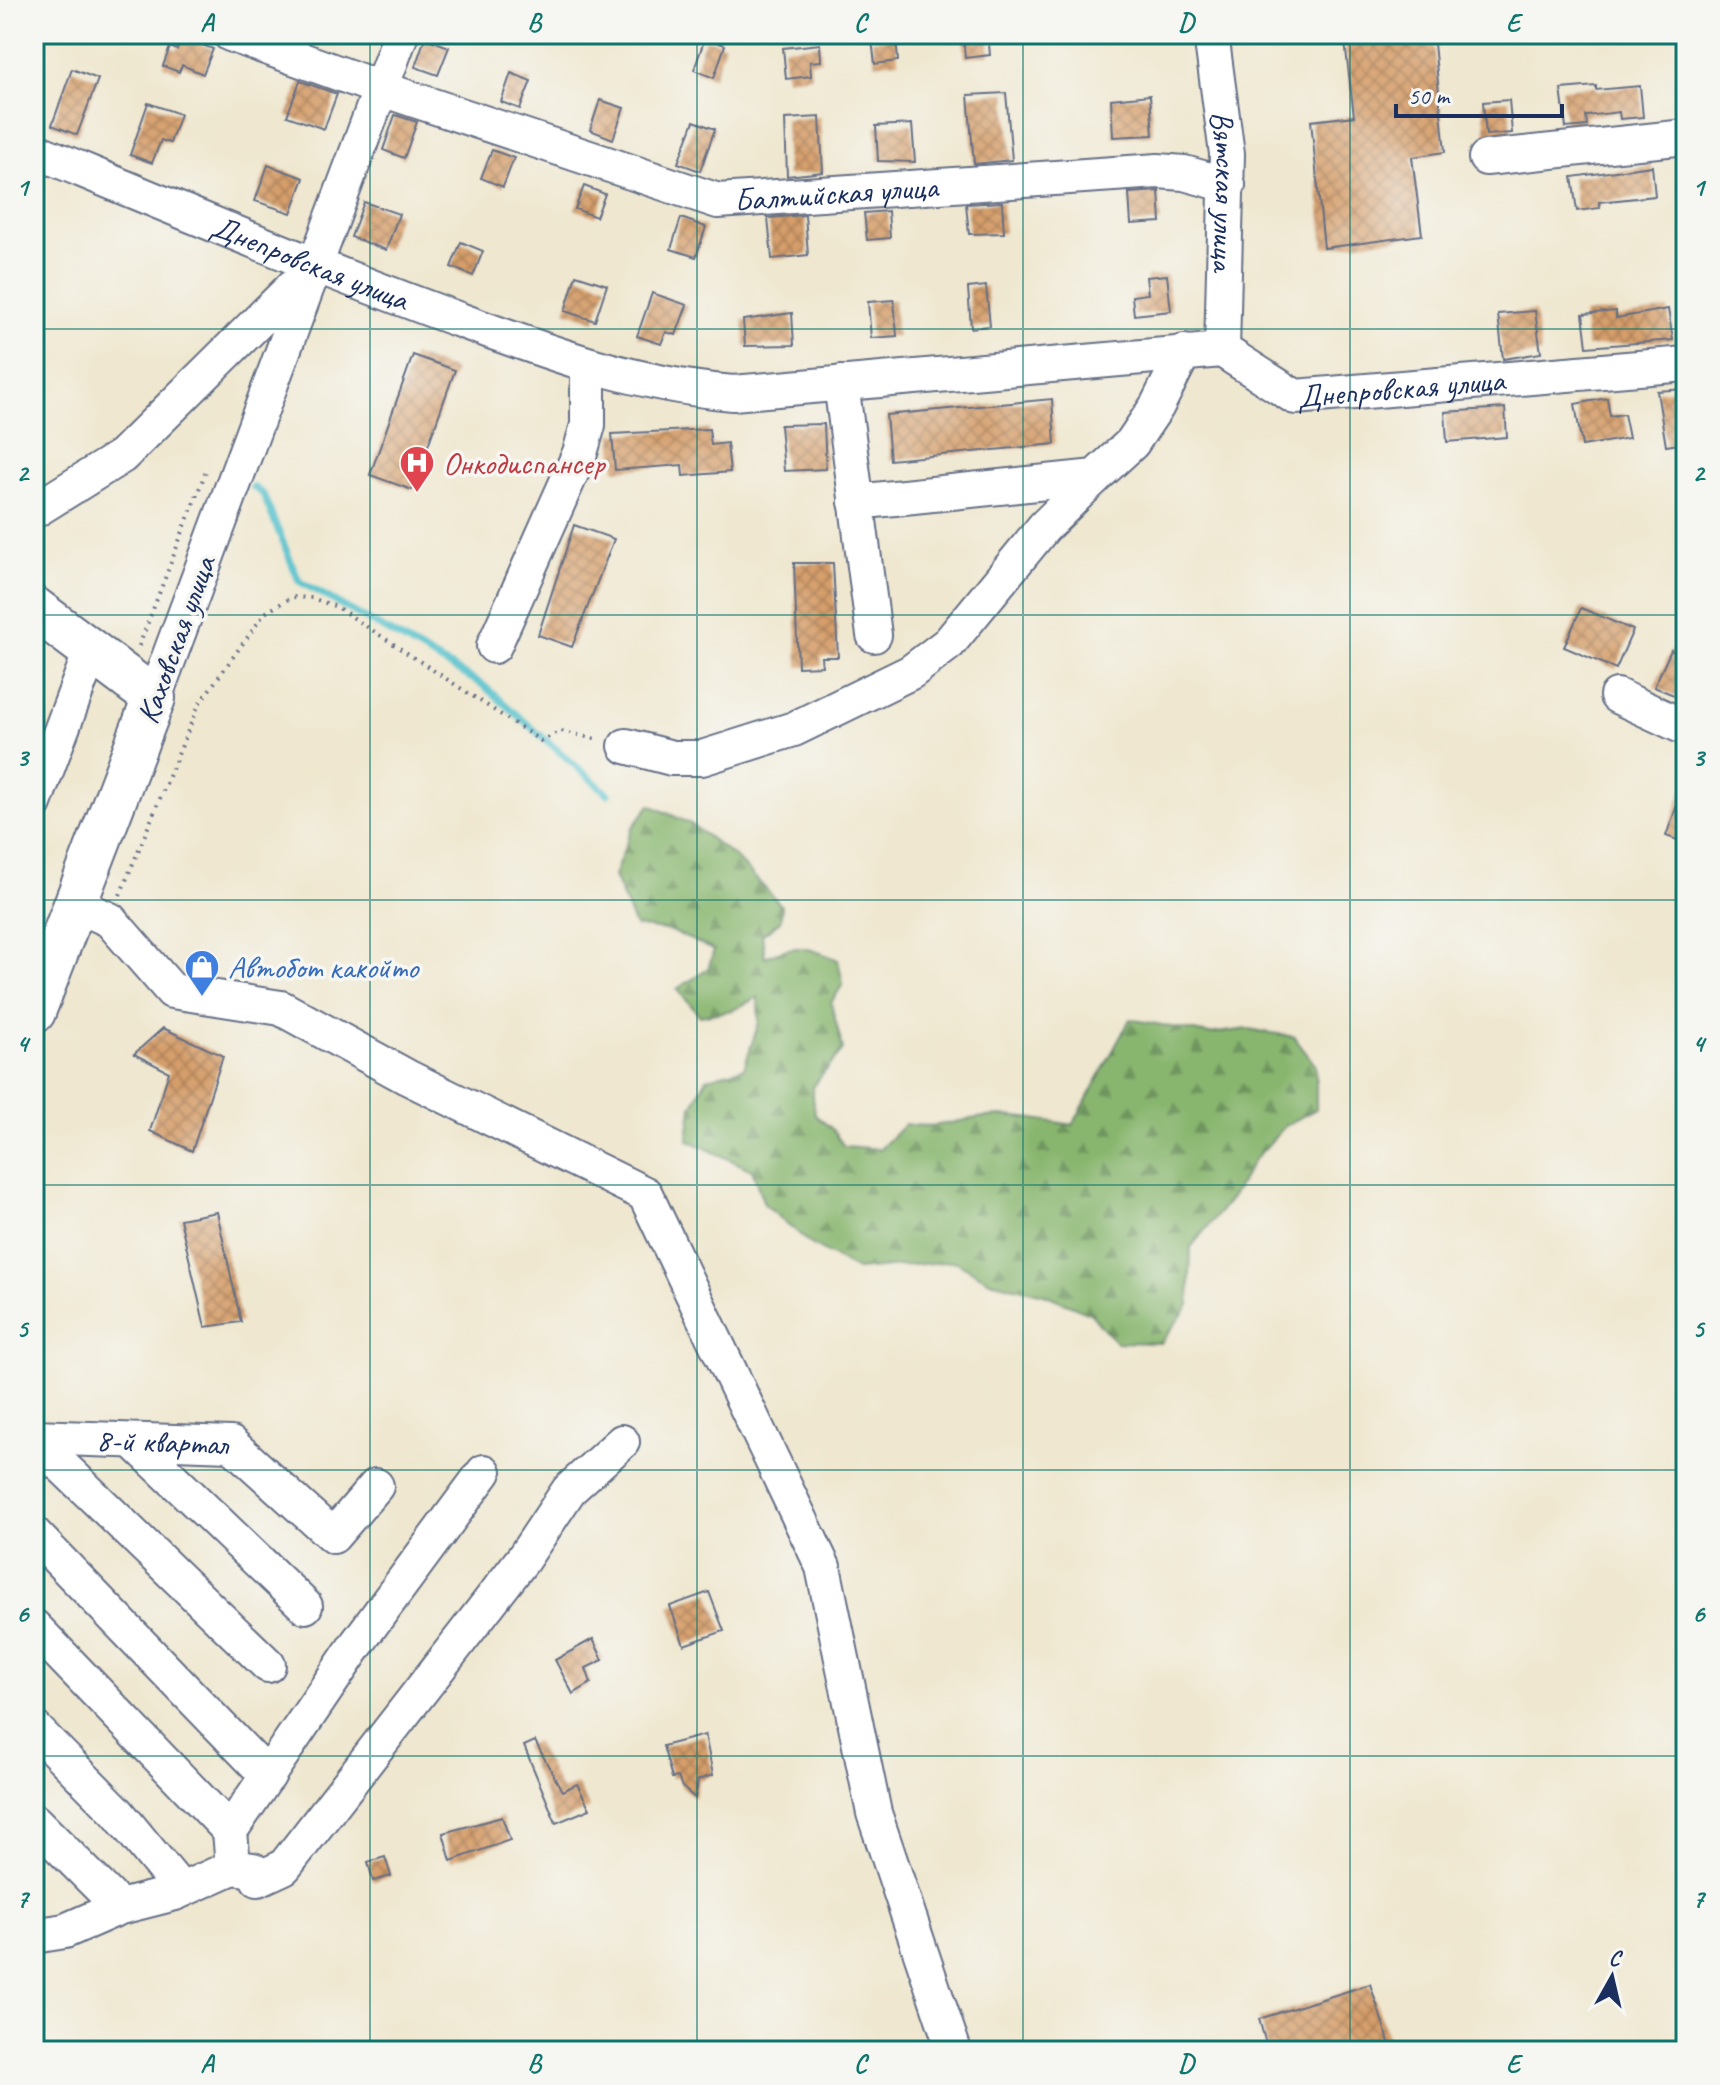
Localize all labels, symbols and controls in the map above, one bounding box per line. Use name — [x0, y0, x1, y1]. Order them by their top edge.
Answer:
text: A — [200, 6, 215, 39]
text: B — [527, 6, 543, 39]
text: C — [854, 6, 870, 39]
text: D — [1178, 6, 1196, 39]
text: E — [1506, 6, 1524, 39]
scale bar — [1396, 68, 1562, 118]
text: 50 m — [1408, 81, 1451, 111]
street label: Вятская улица — [1201, 108, 1248, 274]
street label: Балтийская улица — [733, 165, 941, 220]
text: 1 — [16, 171, 31, 204]
text: 1 — [1692, 171, 1707, 204]
street label: Днепровская улица — [205, 205, 416, 320]
street label: Днепровская улица — [1295, 359, 1508, 417]
place label: Онкодиспансер — [443, 443, 606, 484]
hospital icon: Онкодиспансер — [398, 444, 436, 494]
text: 2 — [16, 456, 30, 489]
text: 2 — [1692, 456, 1706, 489]
street label: Каховская улица — [127, 549, 226, 729]
text: 3 — [16, 741, 30, 774]
text: 3 — [1692, 741, 1706, 774]
place label: Автобот какойто — [228, 947, 420, 988]
shop icon: Автобот какойто — [183, 948, 221, 998]
text: 4 — [16, 1027, 31, 1060]
text: 4 — [1692, 1027, 1707, 1060]
text: 5 — [16, 1312, 30, 1345]
text: 5 — [1692, 1312, 1706, 1345]
street label: 8-й квартал — [95, 1419, 231, 1464]
text: 6 — [16, 1597, 30, 1630]
text: 6 — [1692, 1597, 1706, 1630]
text: 7 — [16, 1882, 30, 1915]
text: 7 — [1692, 1882, 1706, 1915]
north arrow — [1572, 1937, 1652, 2017]
text: С — [1607, 1944, 1625, 1973]
text: A — [200, 2047, 215, 2080]
text: B — [527, 2047, 543, 2080]
text: C — [854, 2047, 870, 2080]
text: D — [1178, 2047, 1196, 2080]
text: E — [1506, 2047, 1524, 2080]

